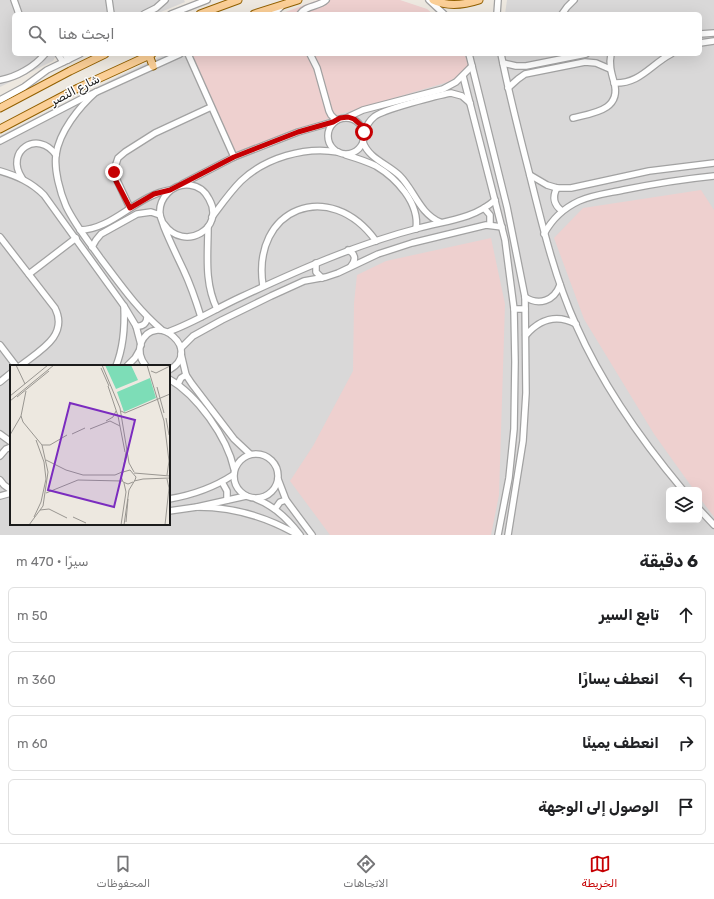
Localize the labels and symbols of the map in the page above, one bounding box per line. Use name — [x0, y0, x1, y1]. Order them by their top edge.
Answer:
street label: شارع النصر — [47, 72, 103, 111]
route start — [355, 123, 373, 141]
route end — [105, 163, 123, 181]
inset map — [10, 365, 170, 525]

